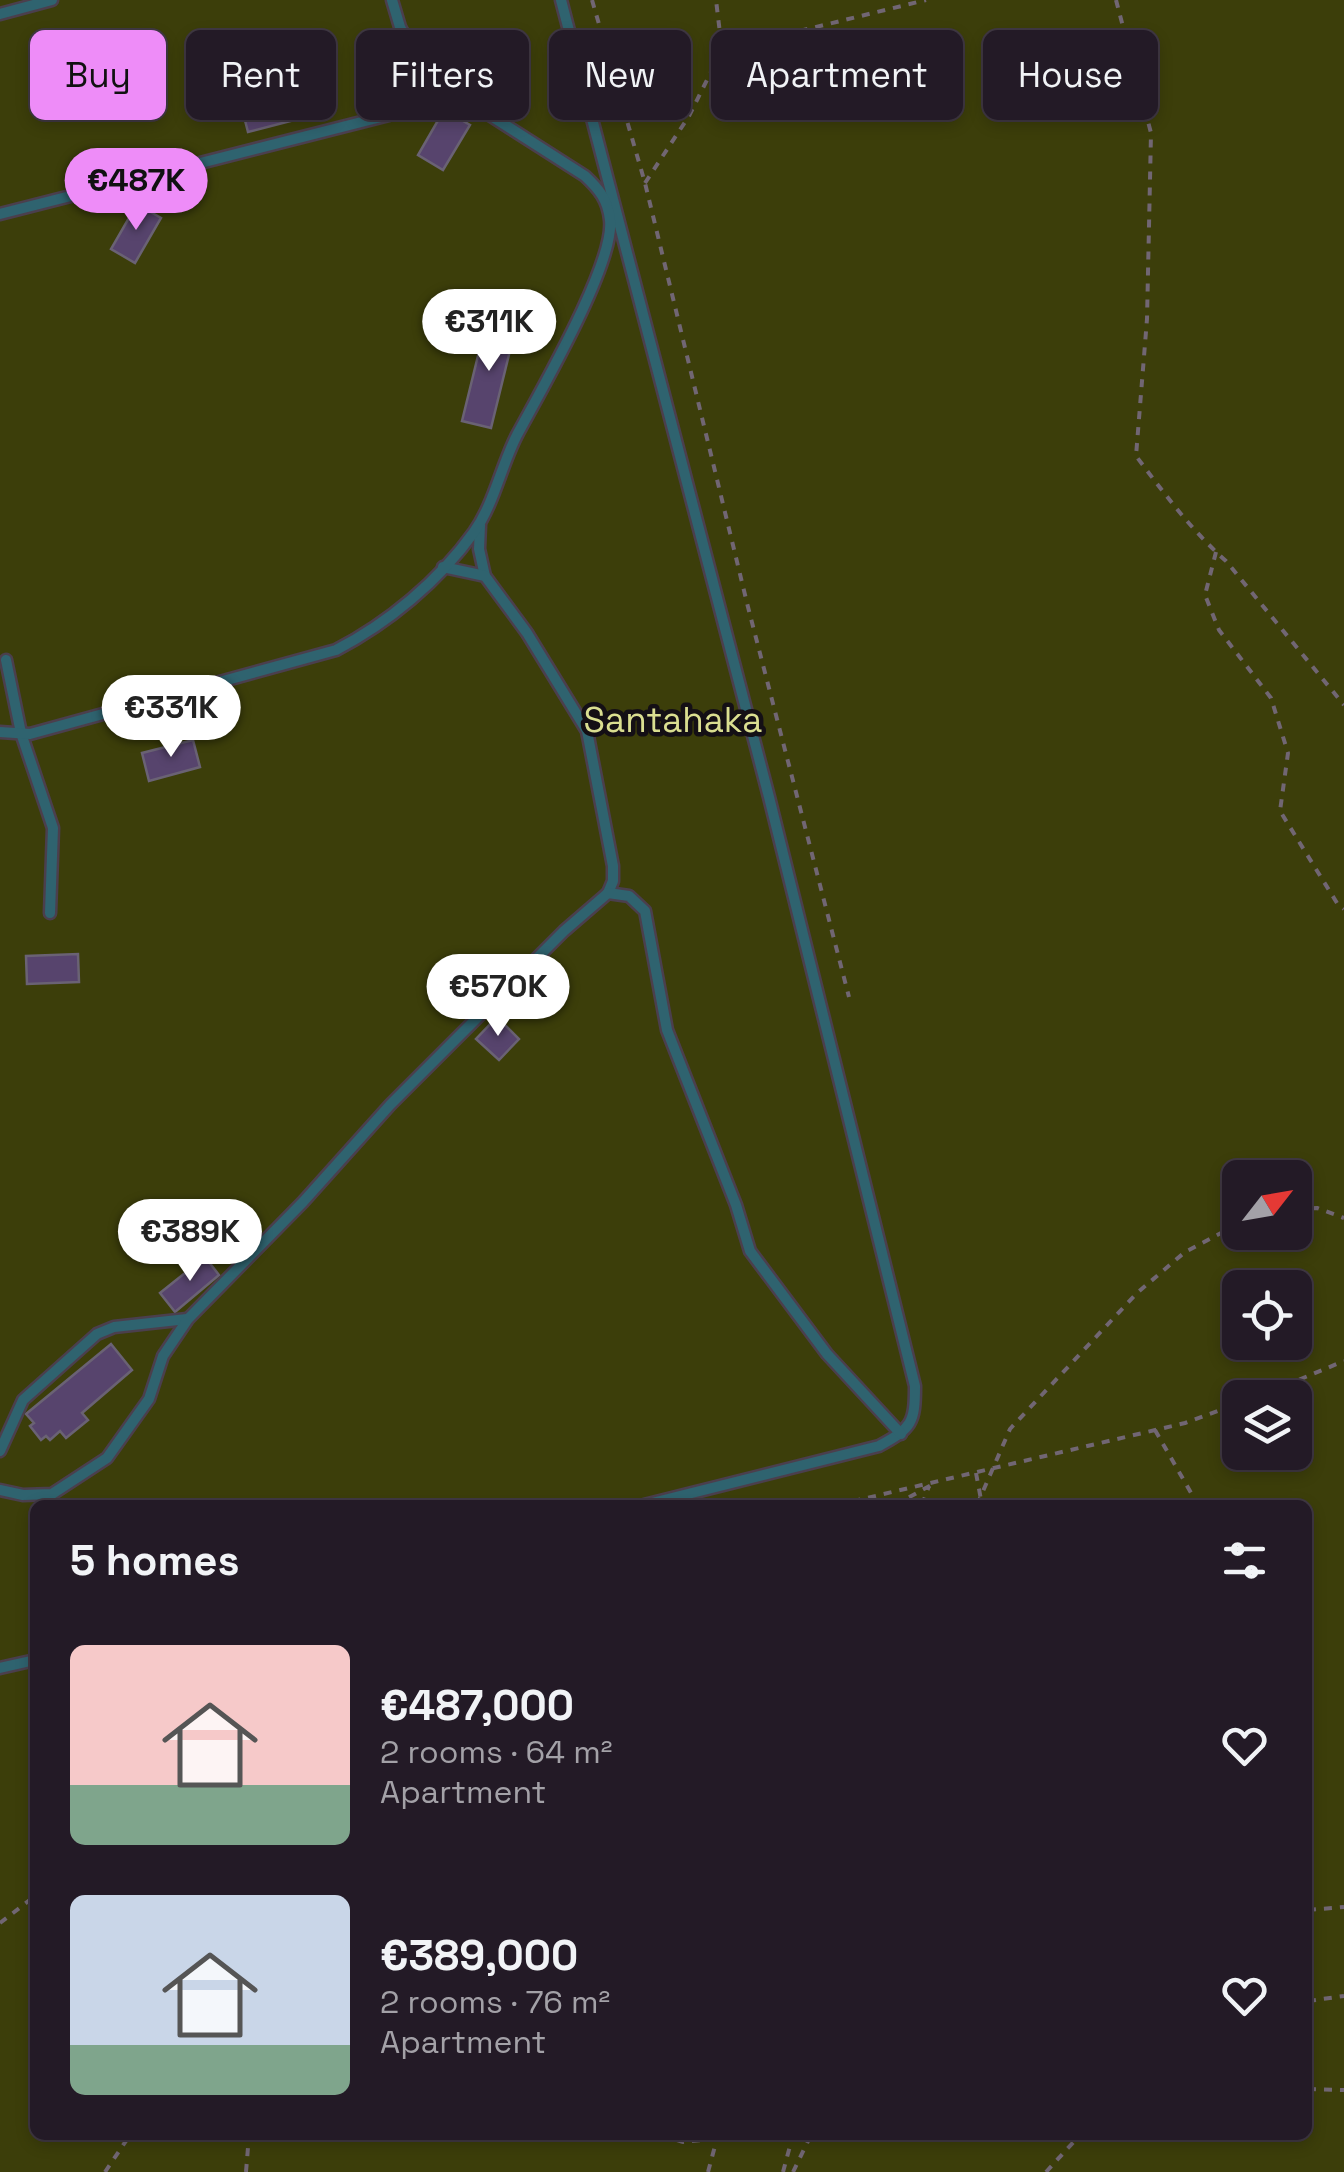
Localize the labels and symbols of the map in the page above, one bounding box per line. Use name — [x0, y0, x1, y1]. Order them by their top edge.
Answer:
pin: €487K — [66, 148, 206, 233]
pin: €311K — [419, 289, 559, 374]
pin: €331K — [101, 675, 241, 760]
park label: Santahaka — [584, 698, 762, 742]
pin: €570K — [428, 954, 568, 1039]
north arrow — [1222, 1160, 1312, 1250]
pin: €389K — [120, 1199, 260, 1284]

